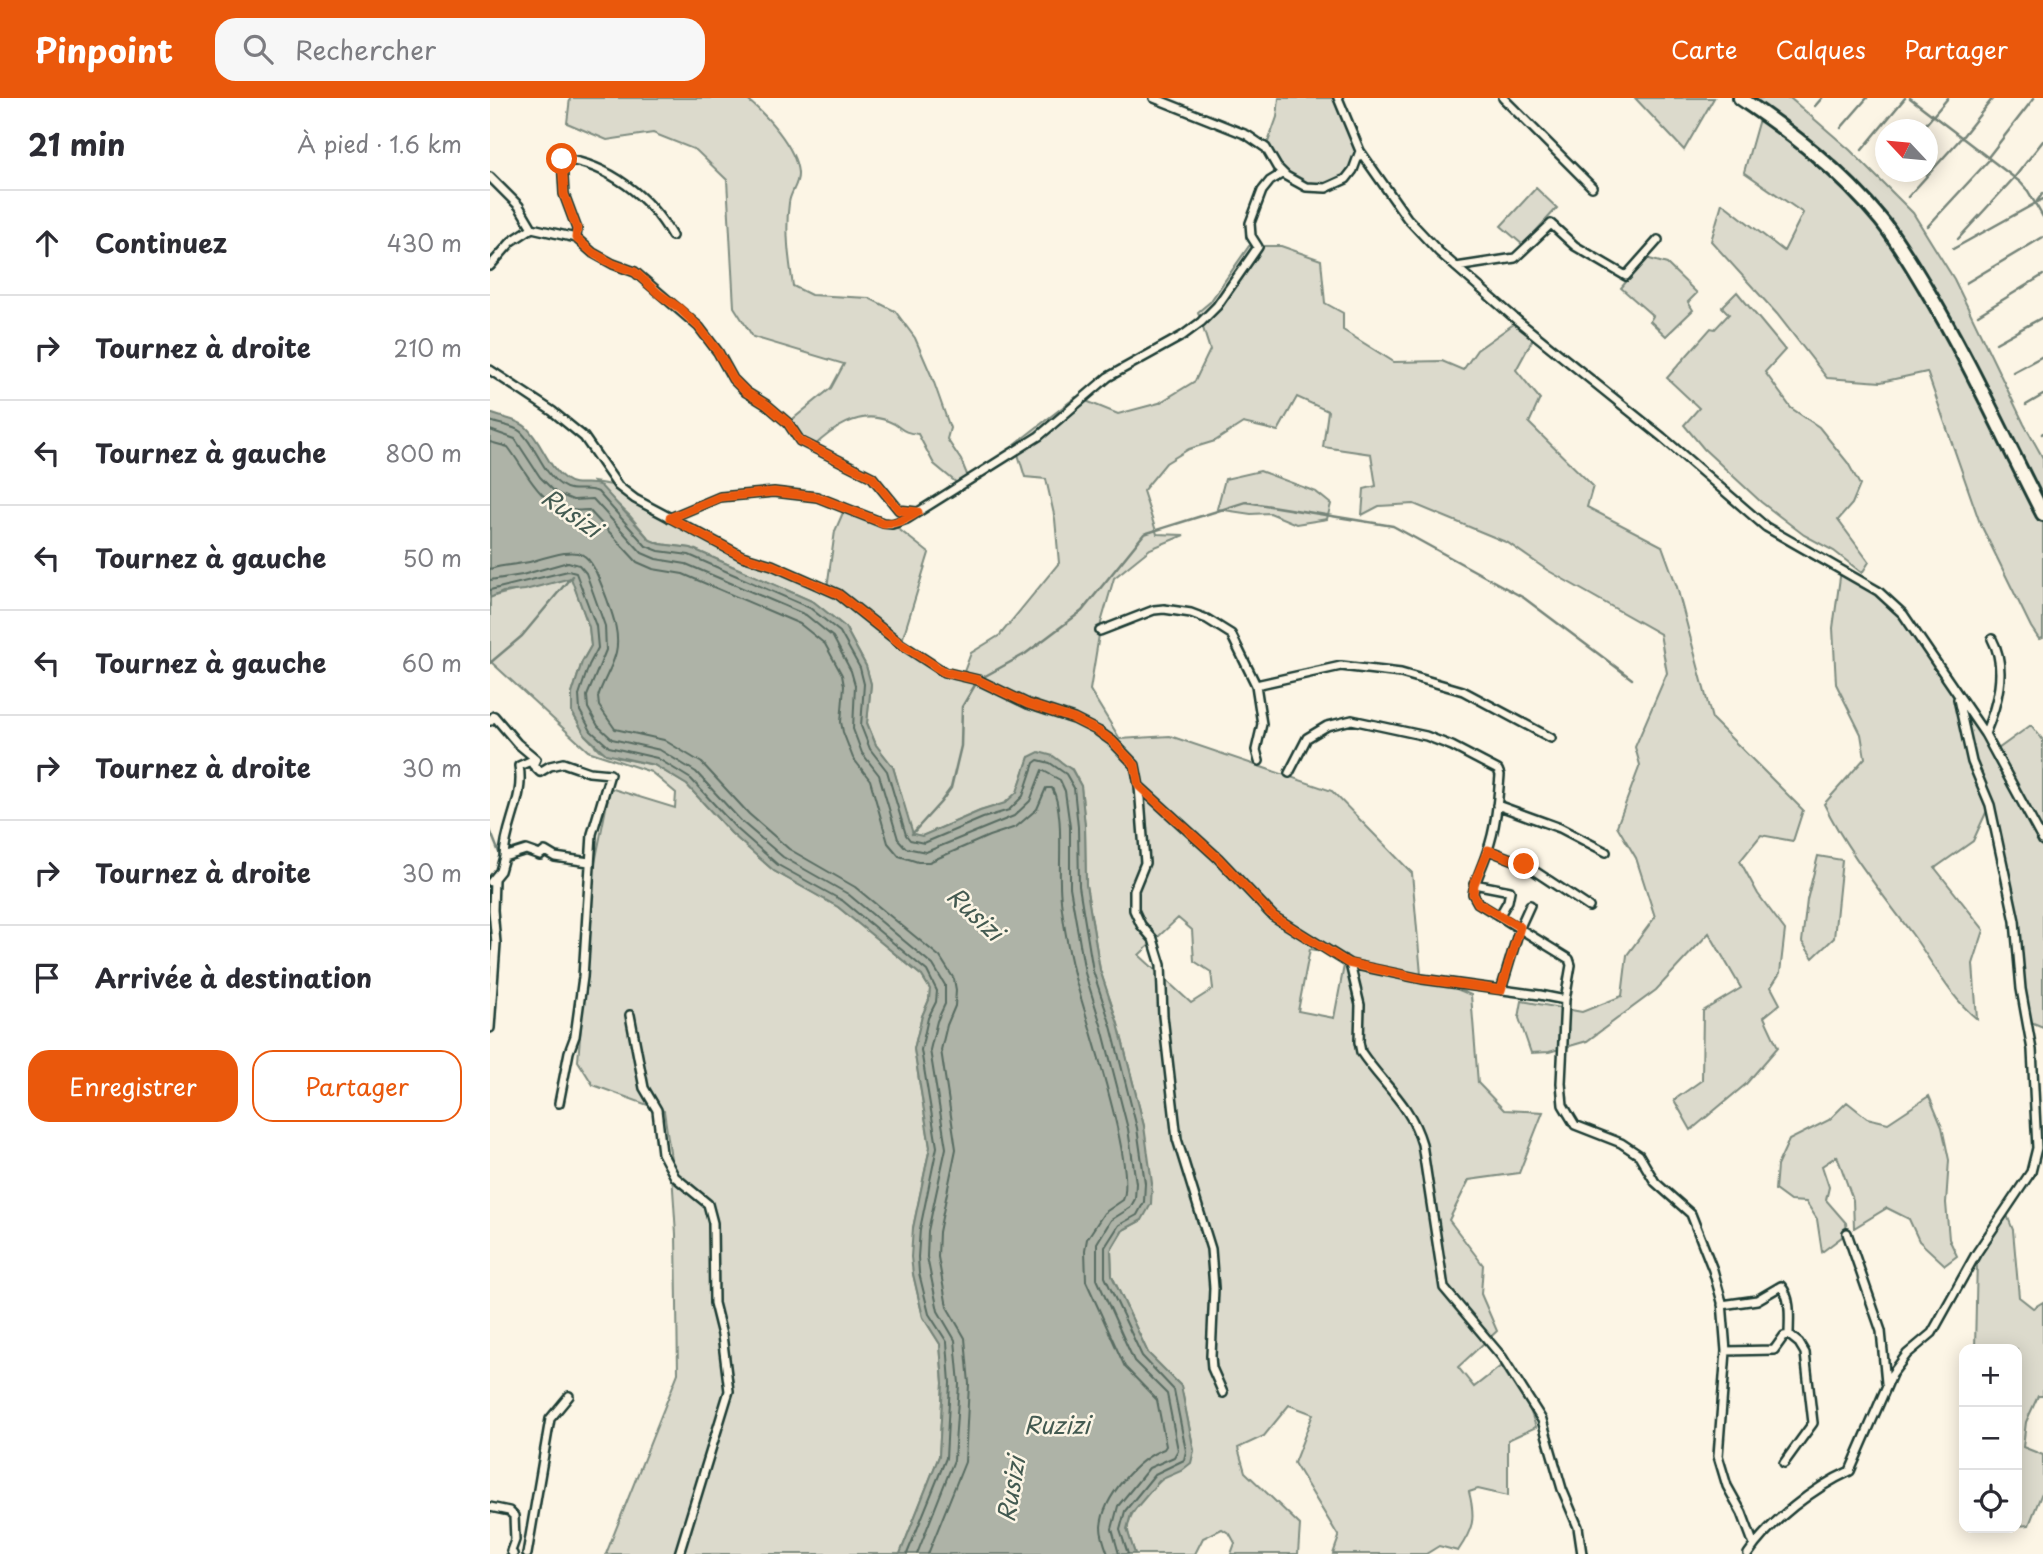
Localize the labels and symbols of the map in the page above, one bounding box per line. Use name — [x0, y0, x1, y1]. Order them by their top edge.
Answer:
north arrow — [1875, 119, 1938, 182]
route start — [546, 143, 577, 174]
water label: Rusizi — [535, 478, 612, 548]
route end — [1508, 848, 1539, 879]
water label: Rusizi — [940, 878, 1015, 951]
water label: Ruzizi — [1024, 1406, 1094, 1442]
water label: Rusizi — [987, 1450, 1034, 1524]

